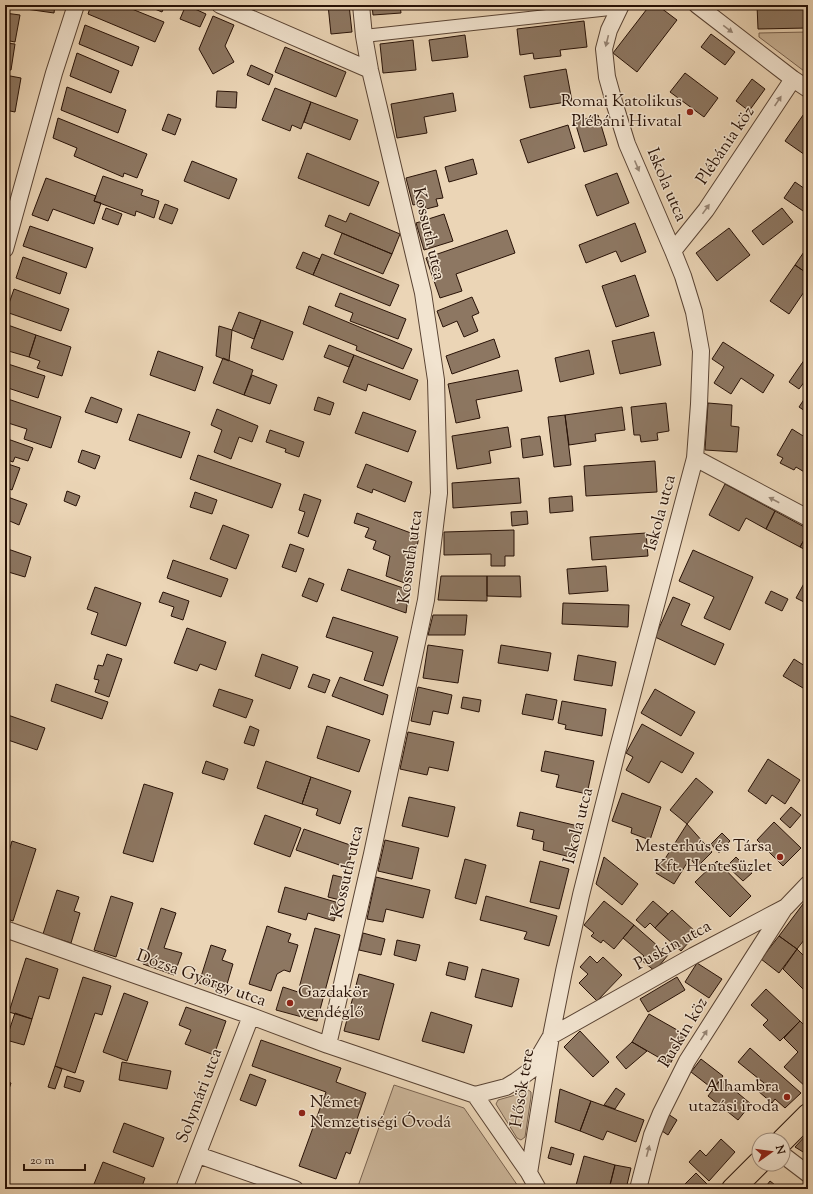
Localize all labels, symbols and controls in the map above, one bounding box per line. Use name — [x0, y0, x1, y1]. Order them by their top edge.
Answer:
one-way arrow — [722, 24, 733, 33]
one-way arrow — [603, 35, 609, 47]
place label: Romai Katolikus Plébáni Hivatal — [561, 90, 682, 134]
one-way arrow — [774, 96, 782, 106]
street label: Plébánia köz — [691, 102, 761, 190]
marker: Romai Katolikus Plébáni Hivatal — [685, 107, 695, 117]
street label: Iskola utca — [640, 145, 692, 226]
one-way arrow — [634, 160, 640, 172]
street label: Kossuth utca — [406, 185, 450, 283]
one-way arrow — [702, 204, 710, 214]
street label: Iskola utca — [639, 472, 683, 554]
one-way arrow — [768, 496, 779, 503]
street label: Kossuth utca — [393, 508, 429, 605]
street label: Iskola utca — [558, 785, 600, 867]
street label: Kossuth utca — [326, 823, 370, 921]
place label: Mesterhús és Társa Kft. Hentesüzlet — [635, 835, 772, 879]
marker: Mesterhús és Társa Kft. Hentesüzlet — [775, 852, 785, 862]
street label: Puskin utca — [630, 915, 716, 977]
street label: Dózsa György utca — [133, 944, 269, 1014]
place label: Gazdakör vendéglő — [298, 981, 369, 1025]
street label: Puskin köz — [654, 993, 714, 1073]
marker: Gazdakör vendéglő — [285, 998, 295, 1008]
one-way arrow — [700, 1029, 707, 1041]
street label: Solymári utca — [171, 1045, 229, 1147]
street label: Hősök tere — [505, 1047, 541, 1129]
place label: Alhambra utazási iroda — [688, 1075, 779, 1119]
place label: Német Nemzetiségi Óvodá — [310, 1091, 451, 1135]
marker: Alhambra utazási iroda — [782, 1092, 792, 1102]
marker: Német Nemzetiségi Óvodá — [297, 1108, 307, 1118]
north arrow — [751, 1132, 791, 1172]
text: N — [771, 1143, 789, 1156]
one-way arrow — [645, 1145, 651, 1158]
scale bar — [24, 1146, 85, 1172]
text: 20 m — [30, 1152, 55, 1170]

